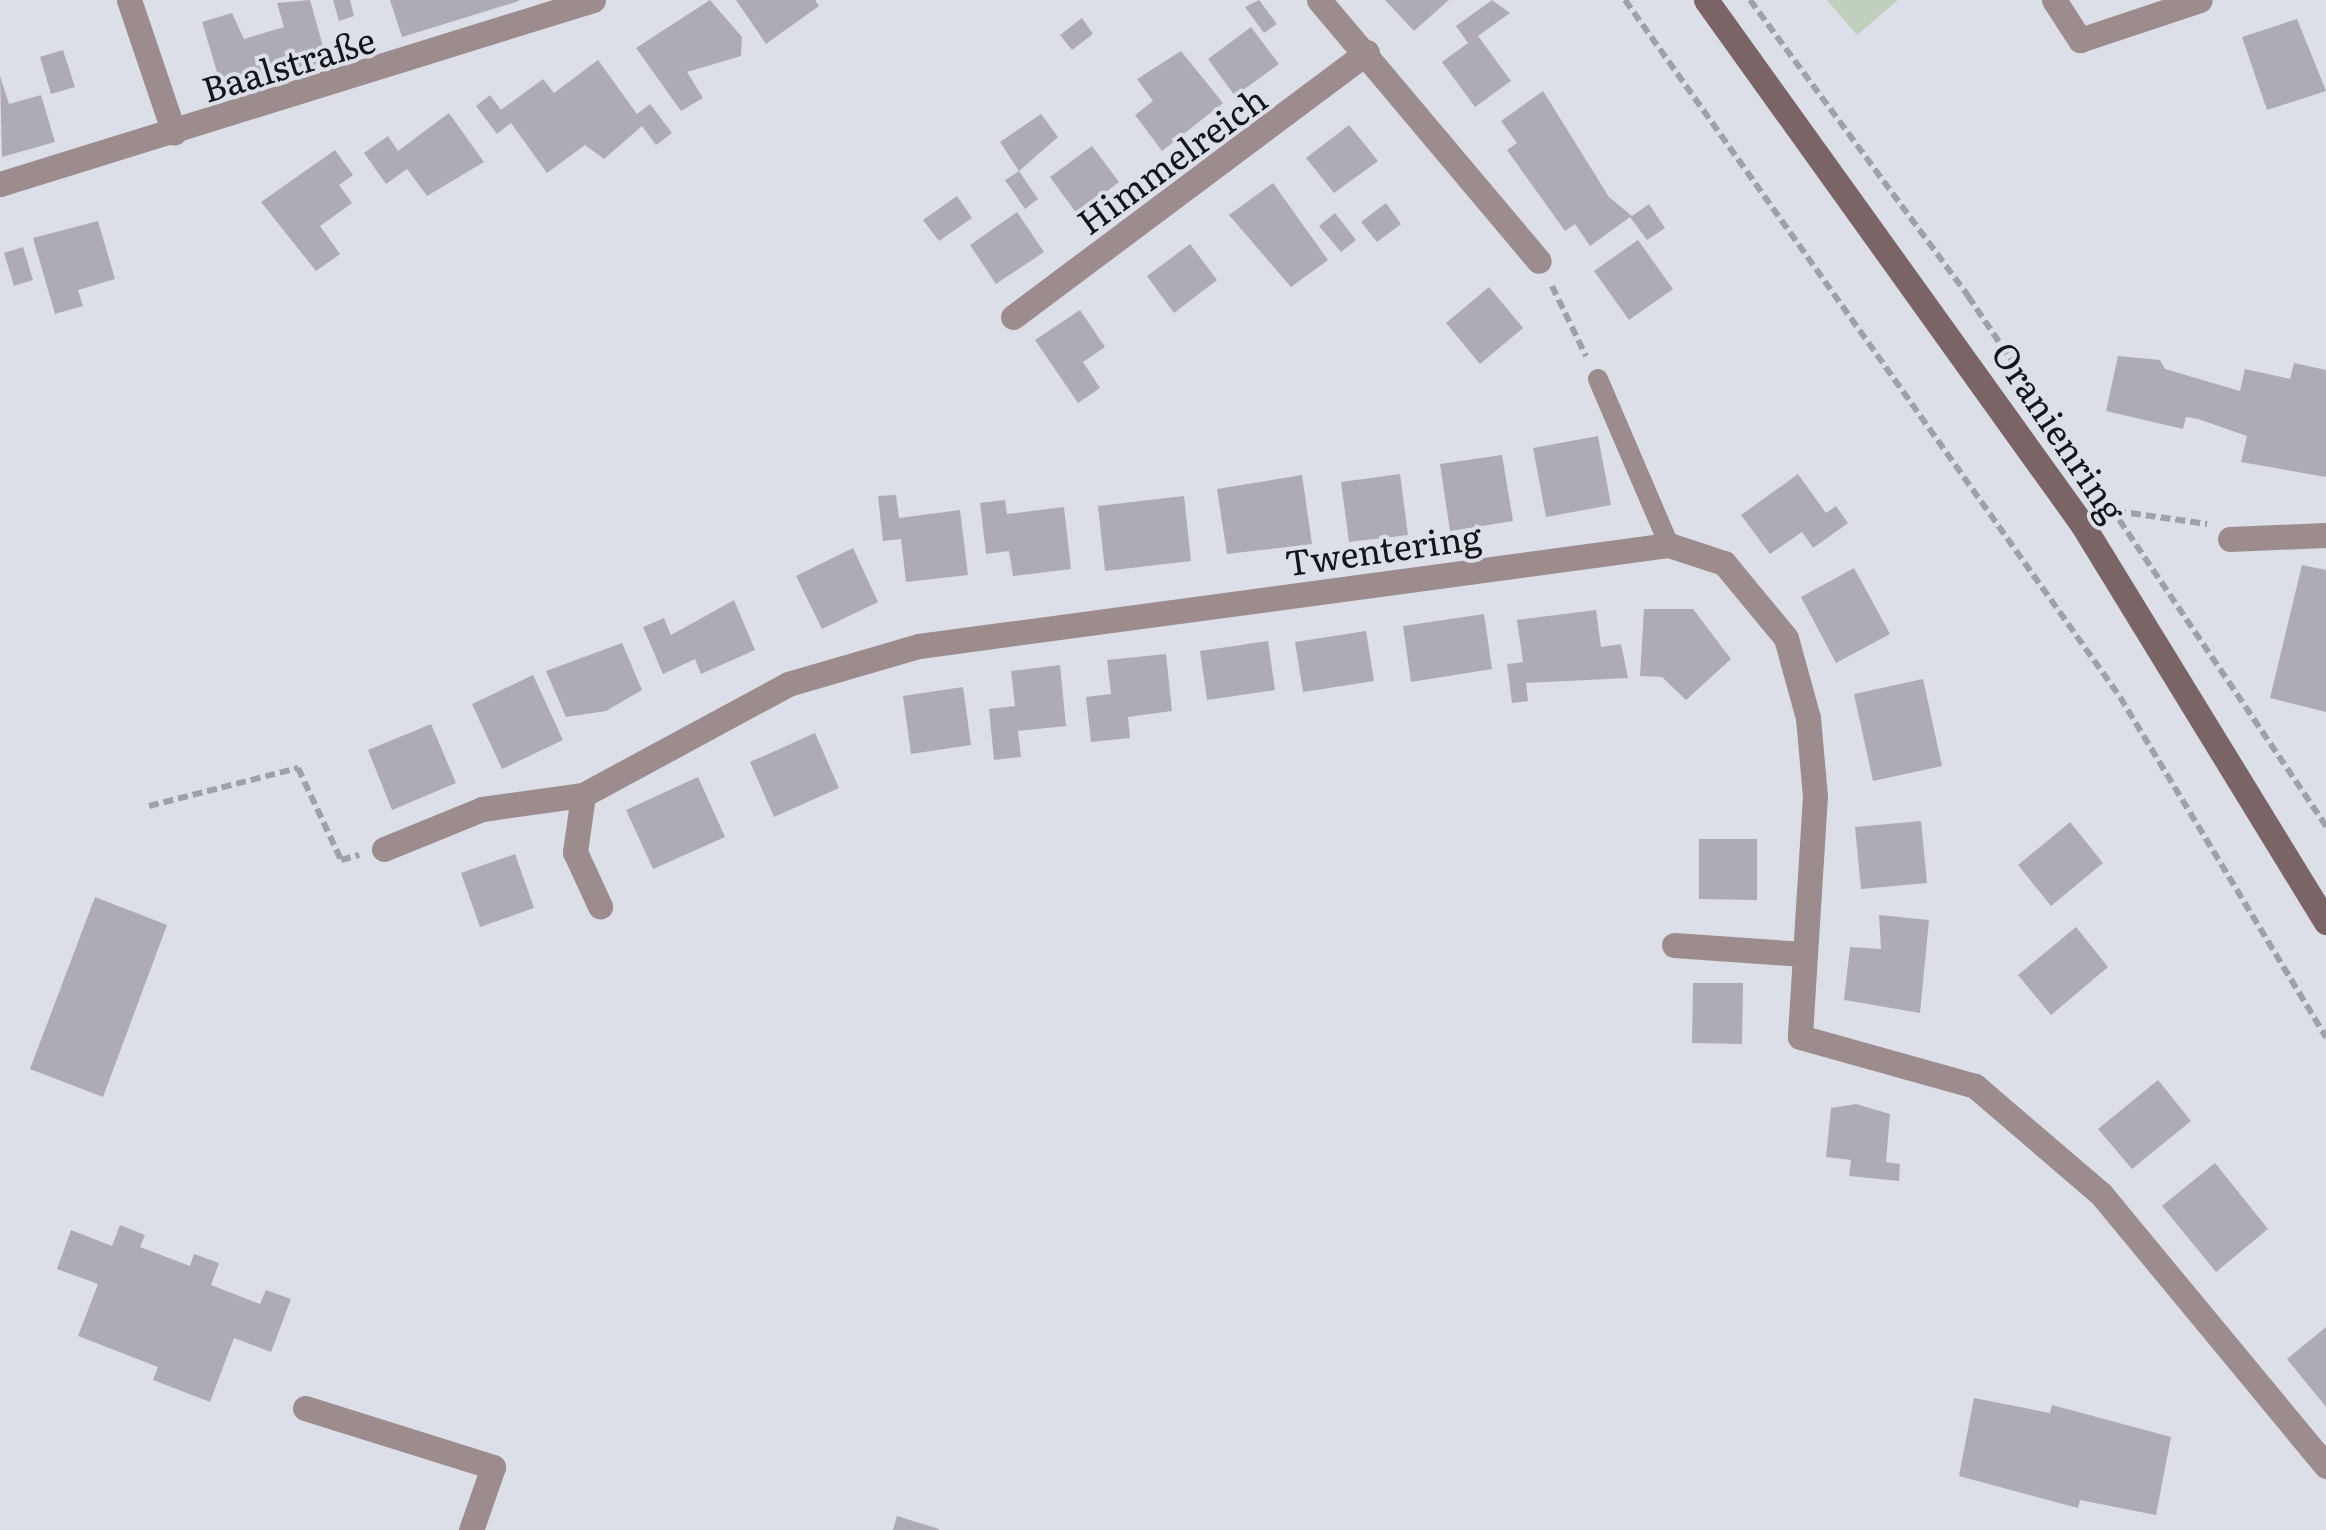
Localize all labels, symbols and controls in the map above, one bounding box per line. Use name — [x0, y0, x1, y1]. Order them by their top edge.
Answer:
street label: Baalstraße — [196, 17, 380, 109]
street label: Himmelreich — [1068, 76, 1274, 242]
street label: Oranienring — [1984, 333, 2136, 529]
street label: Twentering — [1282, 513, 1484, 583]

